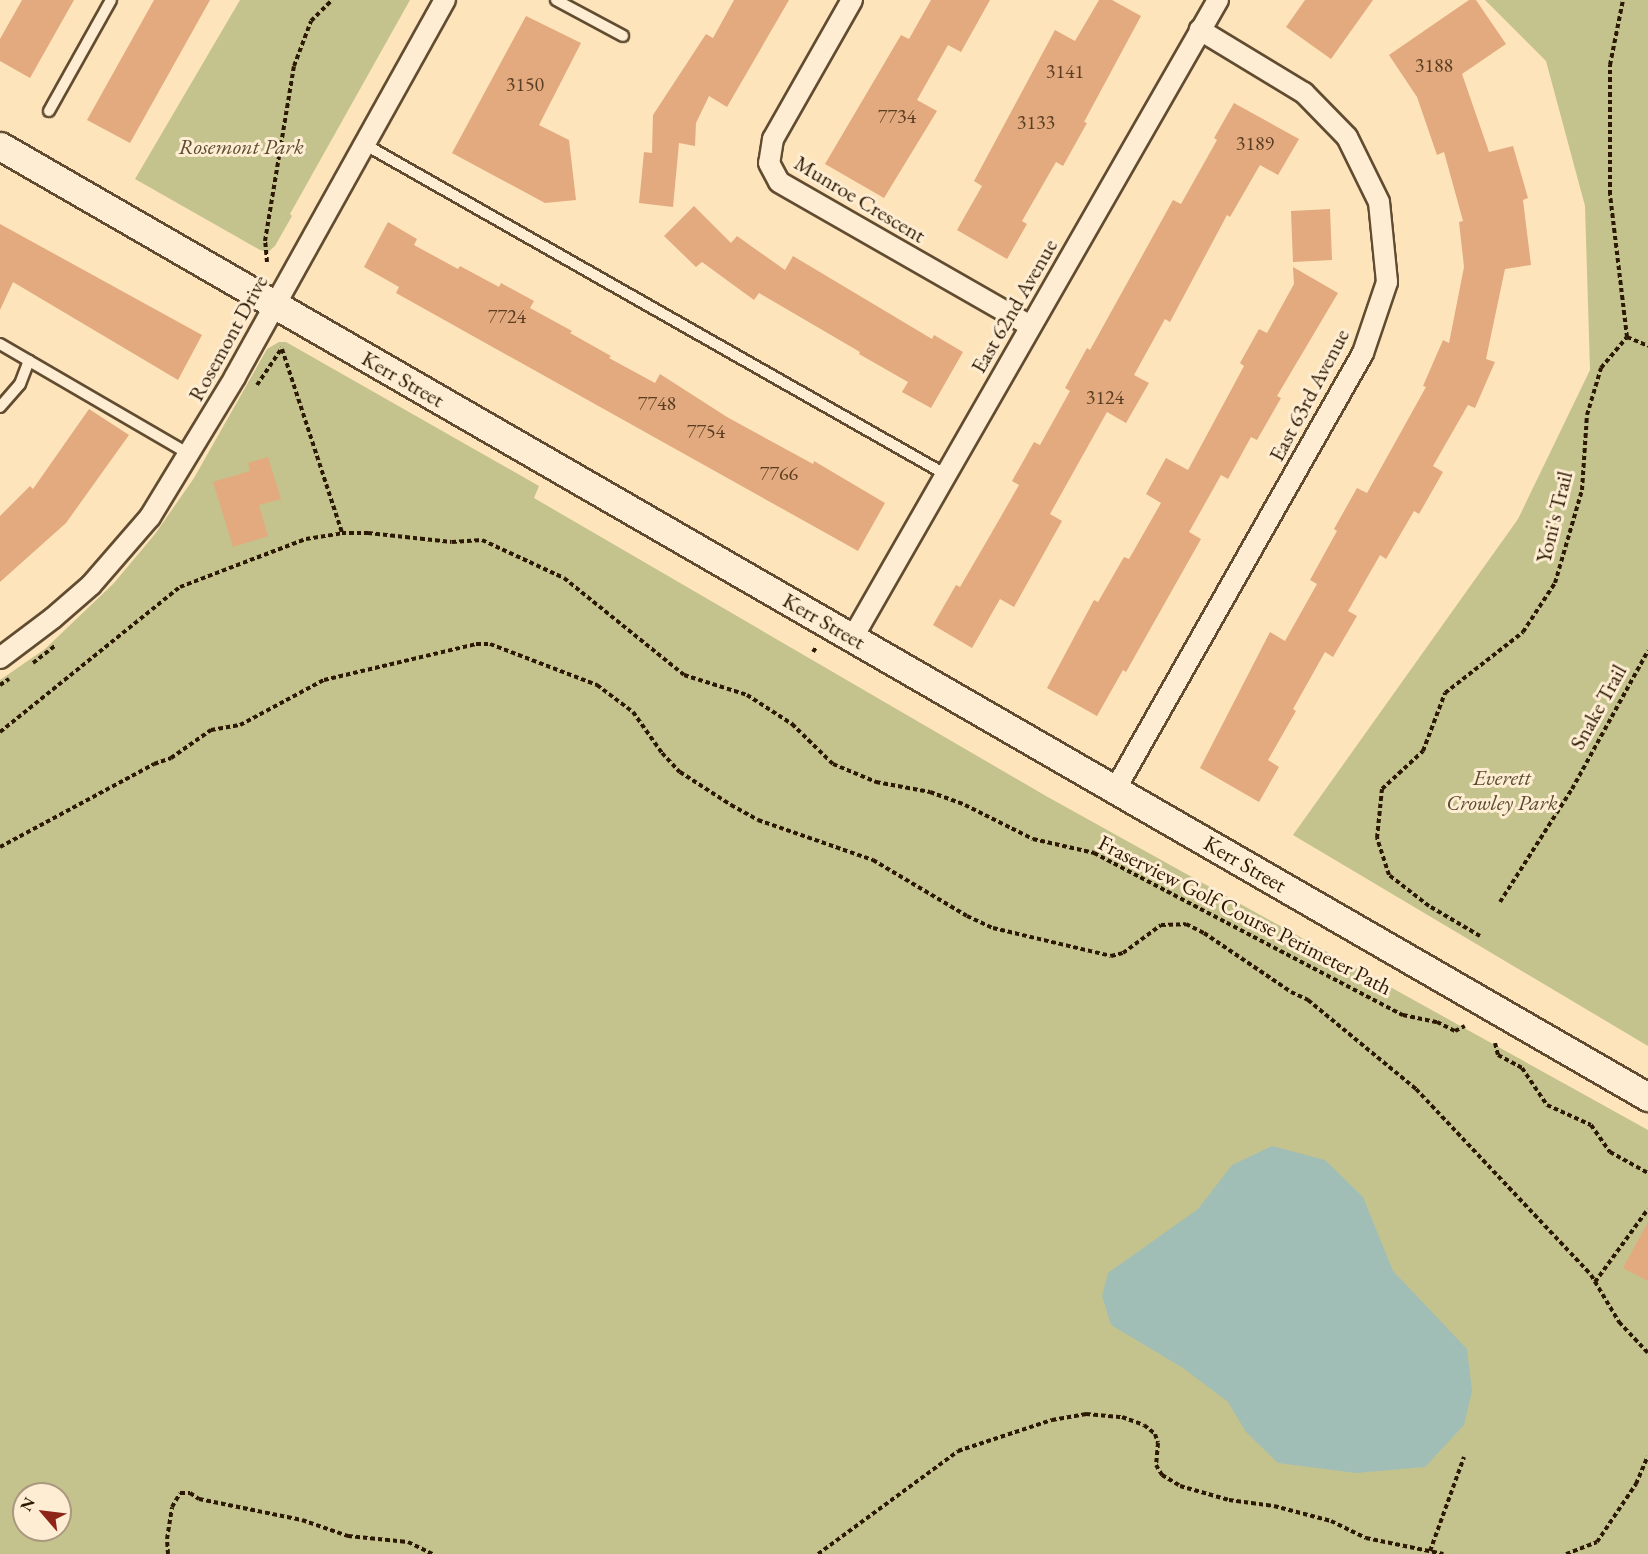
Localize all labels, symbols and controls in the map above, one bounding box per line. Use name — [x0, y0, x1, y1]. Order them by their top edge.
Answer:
house number: 3188 — [1415, 53, 1453, 77]
house number: 3141 — [1046, 59, 1084, 83]
house number: 3150 — [506, 72, 544, 96]
house number: 7734 — [878, 104, 916, 128]
house number: 3133 — [1017, 110, 1055, 134]
house number: 3189 — [1236, 131, 1274, 155]
park label: Rosemont Park — [178, 134, 304, 160]
street label: Munroe Crescent — [790, 149, 930, 249]
street label: East 62nd Avenue — [965, 234, 1063, 378]
street label: Rosemont Drive — [182, 270, 274, 406]
house number: 7724 — [488, 304, 526, 328]
street label: East 63rd Avenue — [1263, 324, 1355, 466]
street label: Kerr Street — [357, 345, 449, 413]
house number: 3124 — [1086, 385, 1124, 409]
house number: 7748 — [638, 391, 676, 415]
house number: 7754 — [687, 419, 725, 443]
house number: 7766 — [760, 461, 798, 485]
street label: Yoni's Trail — [1530, 468, 1578, 566]
street label: Kerr Street — [778, 587, 870, 655]
street label: Snake Trail — [1564, 660, 1632, 754]
park label: Everett Crowley Park — [1446, 764, 1558, 816]
street label: Fraserview Golf Course Perimeter Path — [1094, 829, 1396, 1001]
street label: Kerr Street — [1199, 830, 1291, 898]
north arrow — [12, 1482, 72, 1542]
text: N — [15, 1494, 40, 1515]

